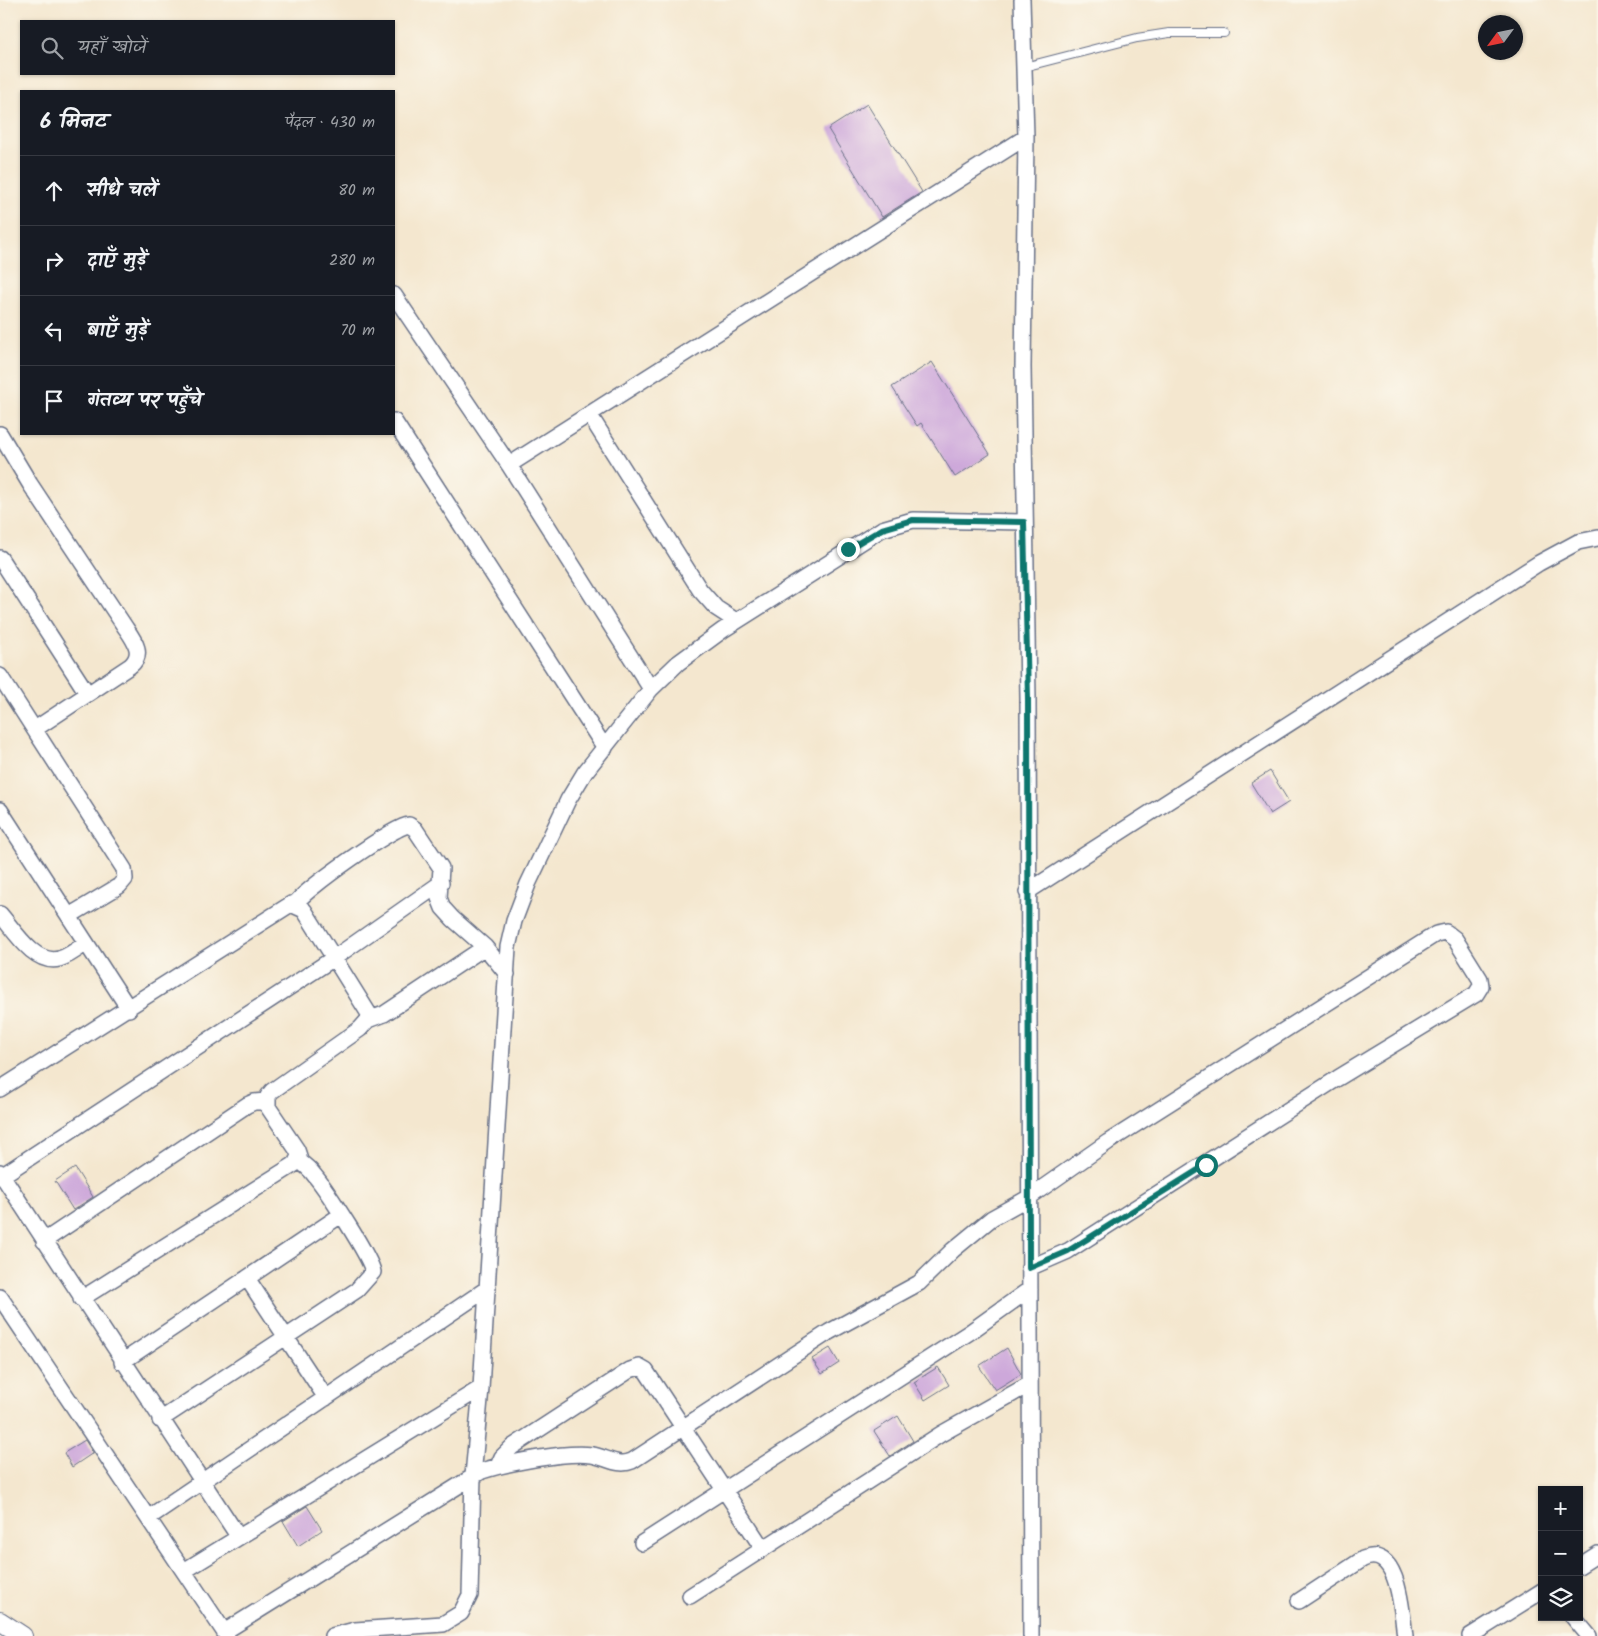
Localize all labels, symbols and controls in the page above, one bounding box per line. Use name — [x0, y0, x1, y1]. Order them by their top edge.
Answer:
north arrow — [1478, 15, 1523, 60]
search box — [20, 20, 395, 75]
text: यहाँ खोजें — [78, 33, 147, 63]
icon: search — [38, 34, 66, 62]
text: 6 मिनट — [40, 106, 107, 139]
text: पैदल · 430 m — [285, 110, 375, 135]
text: सीधे चलें — [87, 176, 157, 206]
icon: ahead — [40, 177, 68, 205]
text: 80 m — [338, 178, 375, 203]
text: दाएँ मुड़ें — [87, 246, 146, 276]
icon: right — [40, 247, 68, 275]
text: 280 m — [329, 248, 375, 273]
text: बाएँ मुड़ें — [87, 316, 148, 346]
icon: left — [40, 317, 68, 345]
text: 70 m — [340, 318, 375, 343]
text: गंतव्य पर पहुँचे — [87, 386, 202, 416]
icon: arrive — [40, 387, 68, 415]
route end — [837, 538, 860, 561]
route start — [1195, 1154, 1218, 1177]
map controls — [1538, 1486, 1583, 1621]
button: + — [1538, 1486, 1583, 1531]
button: − — [1538, 1531, 1583, 1576]
button: layers — [1538, 1576, 1583, 1621]

